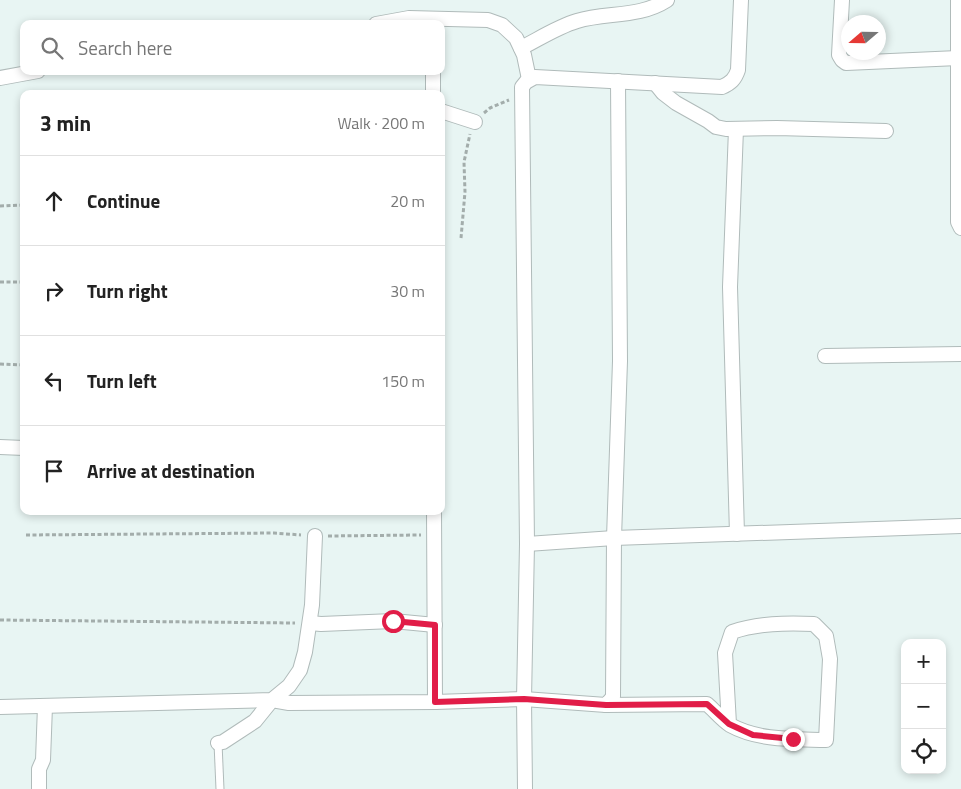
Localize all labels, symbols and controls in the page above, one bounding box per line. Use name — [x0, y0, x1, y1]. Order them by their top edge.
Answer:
north arrow — [841, 15, 886, 60]
search box — [20, 20, 445, 75]
text: Search here — [78, 33, 172, 62]
icon: search — [38, 34, 66, 62]
text: 3 min — [40, 107, 91, 139]
text: Walk · 200 m — [337, 111, 425, 135]
text: Continue — [87, 186, 160, 215]
icon: ahead — [40, 187, 68, 215]
text: 20 m — [390, 189, 425, 213]
text: Turn right — [87, 276, 168, 305]
icon: right — [40, 277, 68, 305]
text: 30 m — [390, 279, 425, 303]
text: Turn left — [87, 366, 157, 395]
icon: left — [40, 367, 68, 395]
text: 150 m — [381, 369, 425, 393]
text: Arrive at destination — [87, 456, 255, 485]
icon: arrive — [40, 457, 68, 485]
route start — [382, 610, 405, 633]
map controls — [901, 639, 946, 774]
button: + — [901, 639, 946, 684]
button: − — [901, 684, 946, 729]
route end — [782, 728, 805, 751]
button: locate — [901, 729, 946, 774]

